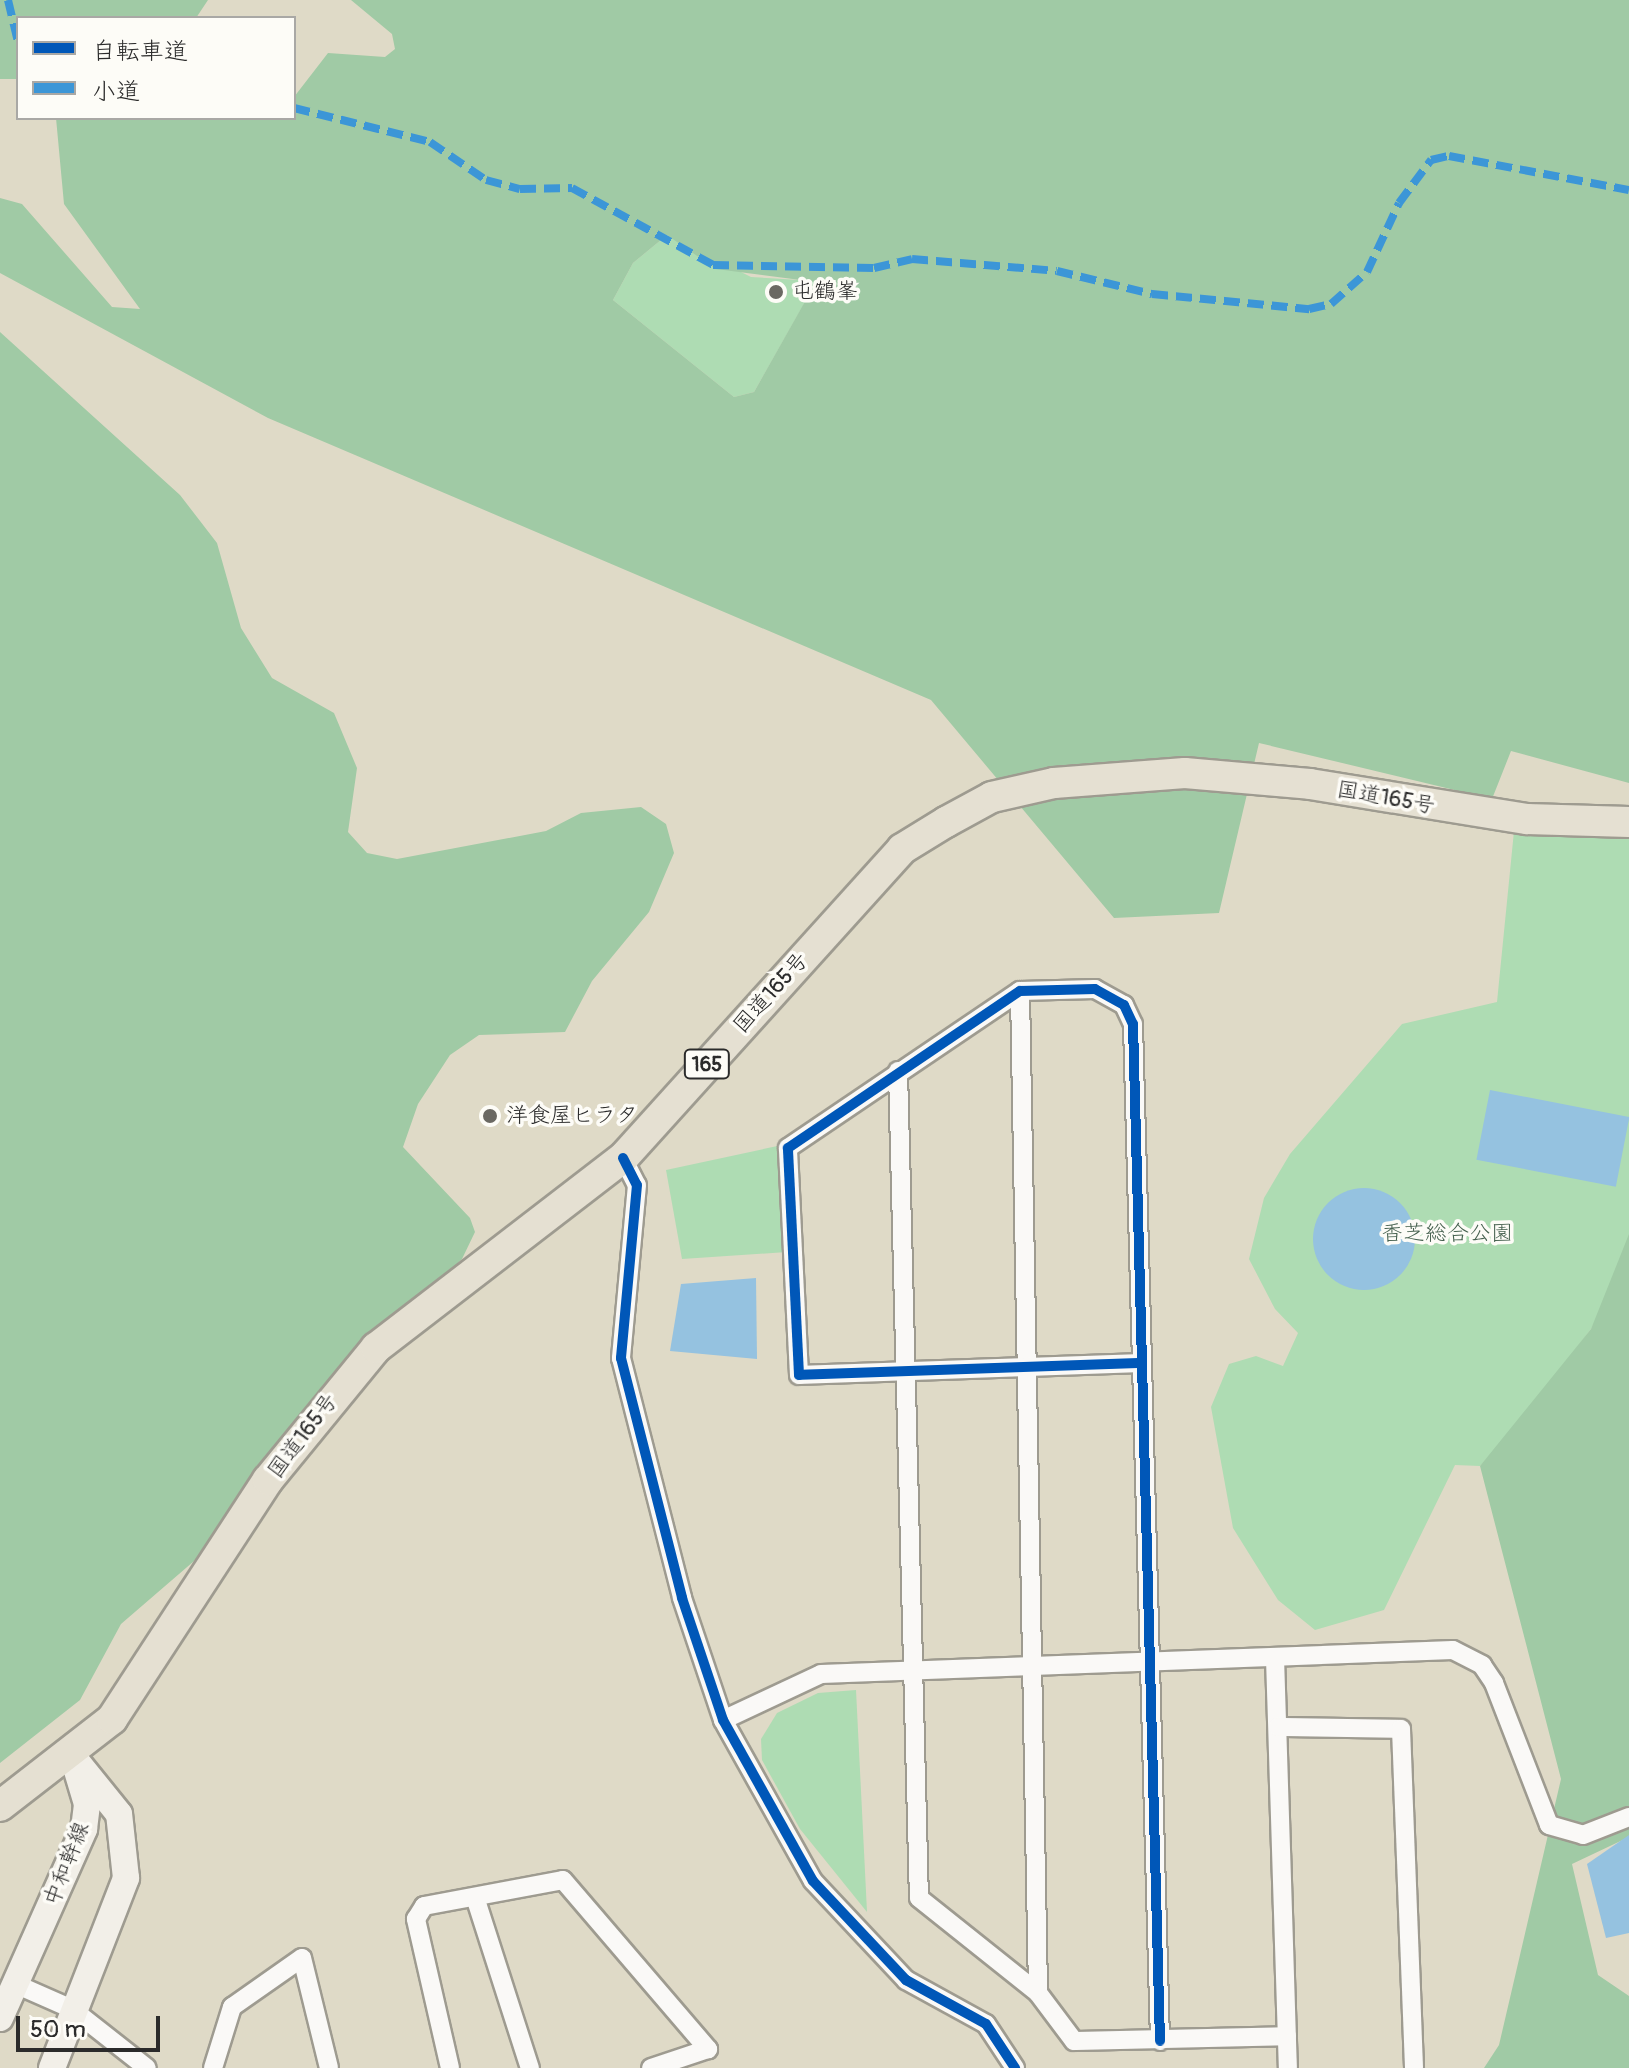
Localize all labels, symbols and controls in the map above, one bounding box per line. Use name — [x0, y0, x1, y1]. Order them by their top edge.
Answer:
legend — [16, 16, 296, 120]
text: 自転車道 — [92, 37, 188, 66]
text: 小道 — [92, 77, 140, 106]
place label: 屯鶴峯 — [792, 279, 858, 305]
marker: 屯鶴峯 — [767, 283, 785, 301]
street label: 国道165号 — [1335, 776, 1437, 820]
street label: 国道165号 — [728, 947, 814, 1039]
road number: 165 — [683, 1048, 731, 1080]
place label: 洋食屋ヒラタ — [506, 1103, 638, 1129]
marker: 洋食屋ヒラタ — [481, 1107, 499, 1125]
park label: 香芝総合公園 — [1381, 1221, 1513, 1247]
street label: 国道165号 — [263, 1388, 343, 1484]
street label: 中和幹線 — [39, 1818, 95, 1910]
scale bar — [20, 2000, 164, 2050]
text: 50 m — [30, 2015, 86, 2044]

